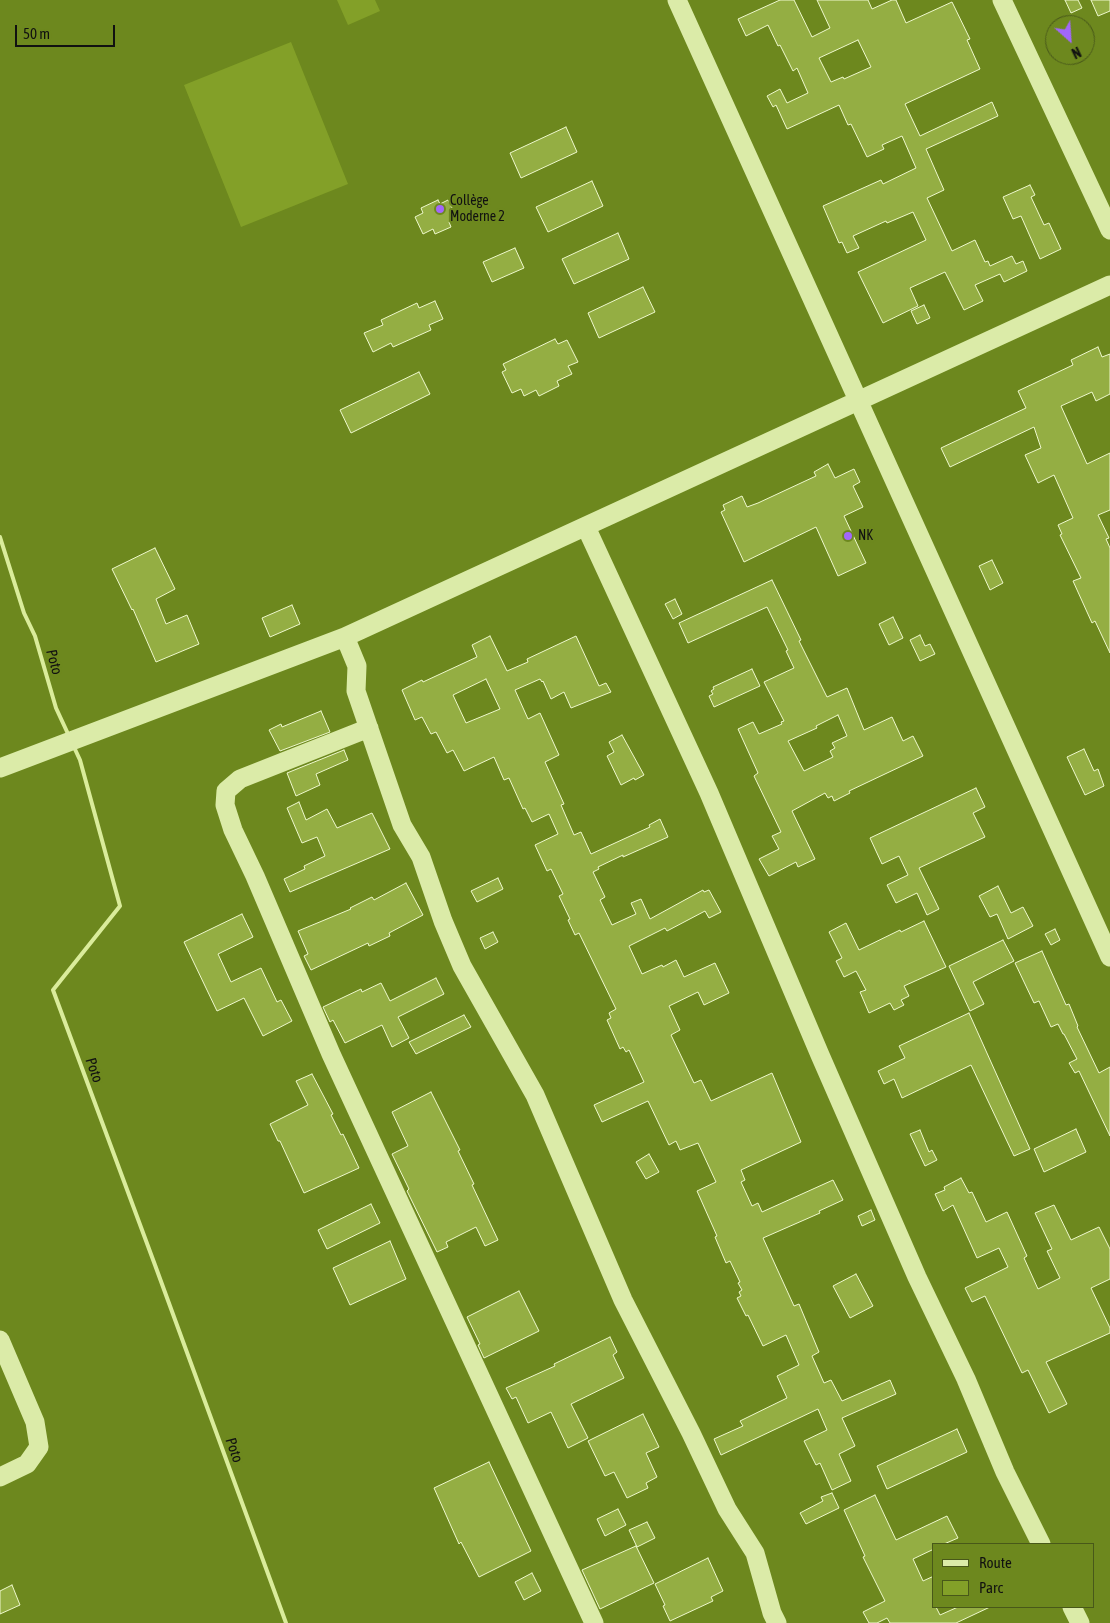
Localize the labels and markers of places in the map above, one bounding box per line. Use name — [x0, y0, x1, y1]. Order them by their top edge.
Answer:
place label: Collège Moderne 2 — [450, 193, 505, 226]
marker: Collège Moderne 2 — [434, 203, 446, 215]
place label: NK — [858, 528, 873, 544]
marker: NK — [842, 530, 854, 542]

